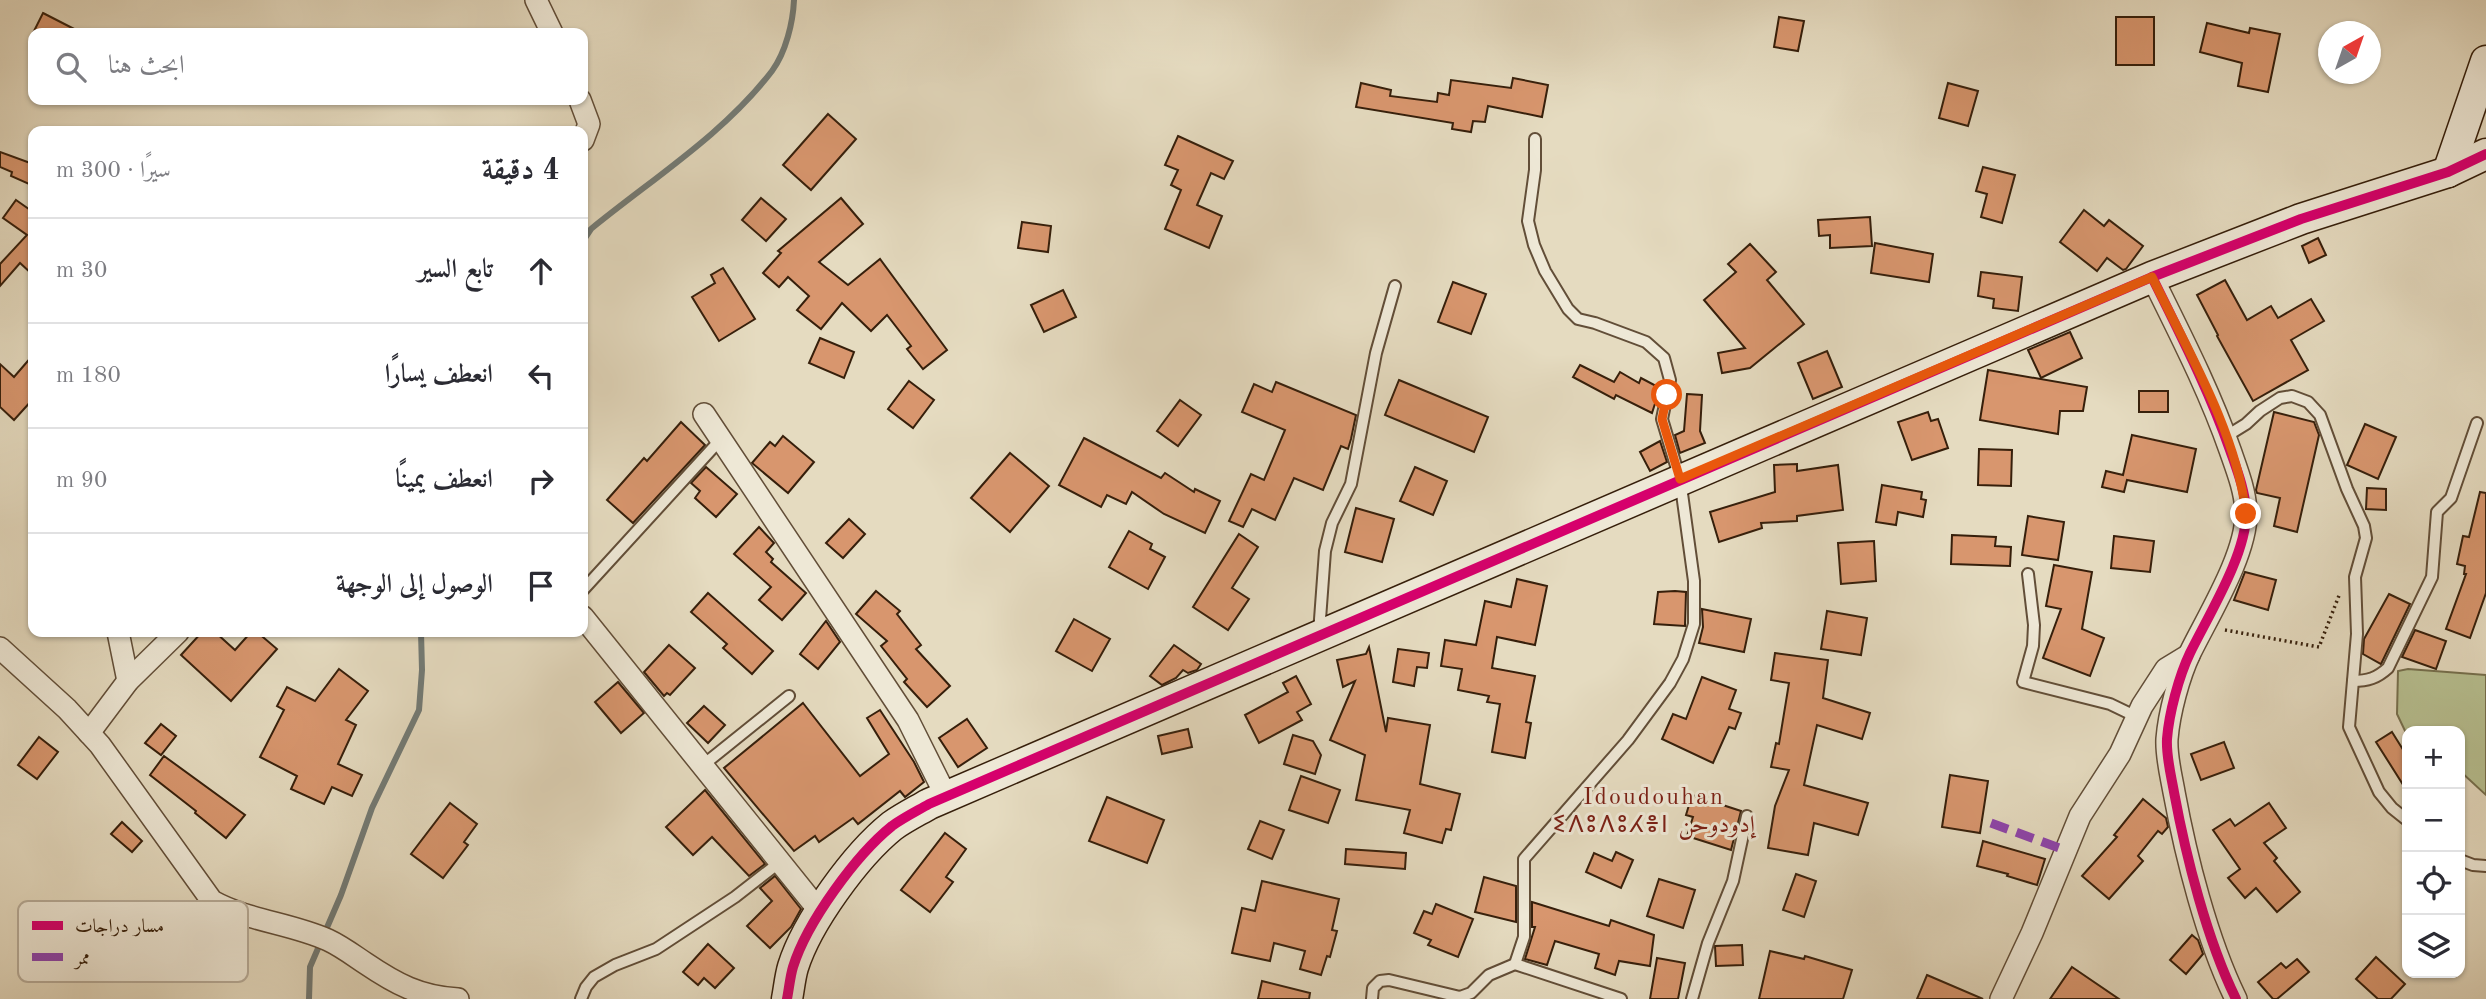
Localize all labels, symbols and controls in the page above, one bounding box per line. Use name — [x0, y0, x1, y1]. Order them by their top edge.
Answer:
north arrow — [2318, 21, 2381, 84]
search box — [28, 28, 588, 105]
icon: search — [52, 48, 90, 86]
text: ابحث هنا — [108, 53, 185, 79]
text: 4 دقيقة — [482, 156, 560, 186]
text: سيرًا · 300 m — [56, 159, 171, 182]
icon: ahead — [522, 252, 560, 290]
text: تابع السير — [418, 257, 493, 283]
text: 30 m — [56, 259, 107, 282]
icon: left — [522, 357, 560, 395]
text: انعطف يسارًا — [385, 362, 493, 388]
text: 180 m — [56, 364, 121, 387]
route start — [1651, 379, 1682, 410]
icon: right — [522, 462, 560, 500]
text: انعطف يمينًا — [395, 467, 493, 493]
text: 90 m — [56, 469, 107, 492]
route end — [2230, 498, 2261, 529]
icon: arrive — [522, 567, 560, 605]
text: الوصول إلى الوجهة — [336, 572, 493, 598]
map controls — [2402, 726, 2465, 978]
button: + — [2402, 726, 2465, 789]
district label: Idoudouhan ⵉⴷⵓⴷⵓⵃⴻⵏ إدودوحن — [1553, 786, 1757, 840]
button: − — [2402, 789, 2465, 852]
button: locate — [2402, 852, 2465, 915]
legend — [18, 901, 248, 982]
button: layers — [2402, 915, 2465, 978]
text: مسار دراجات — [75, 918, 164, 937]
text: ممر — [73, 950, 90, 970]

